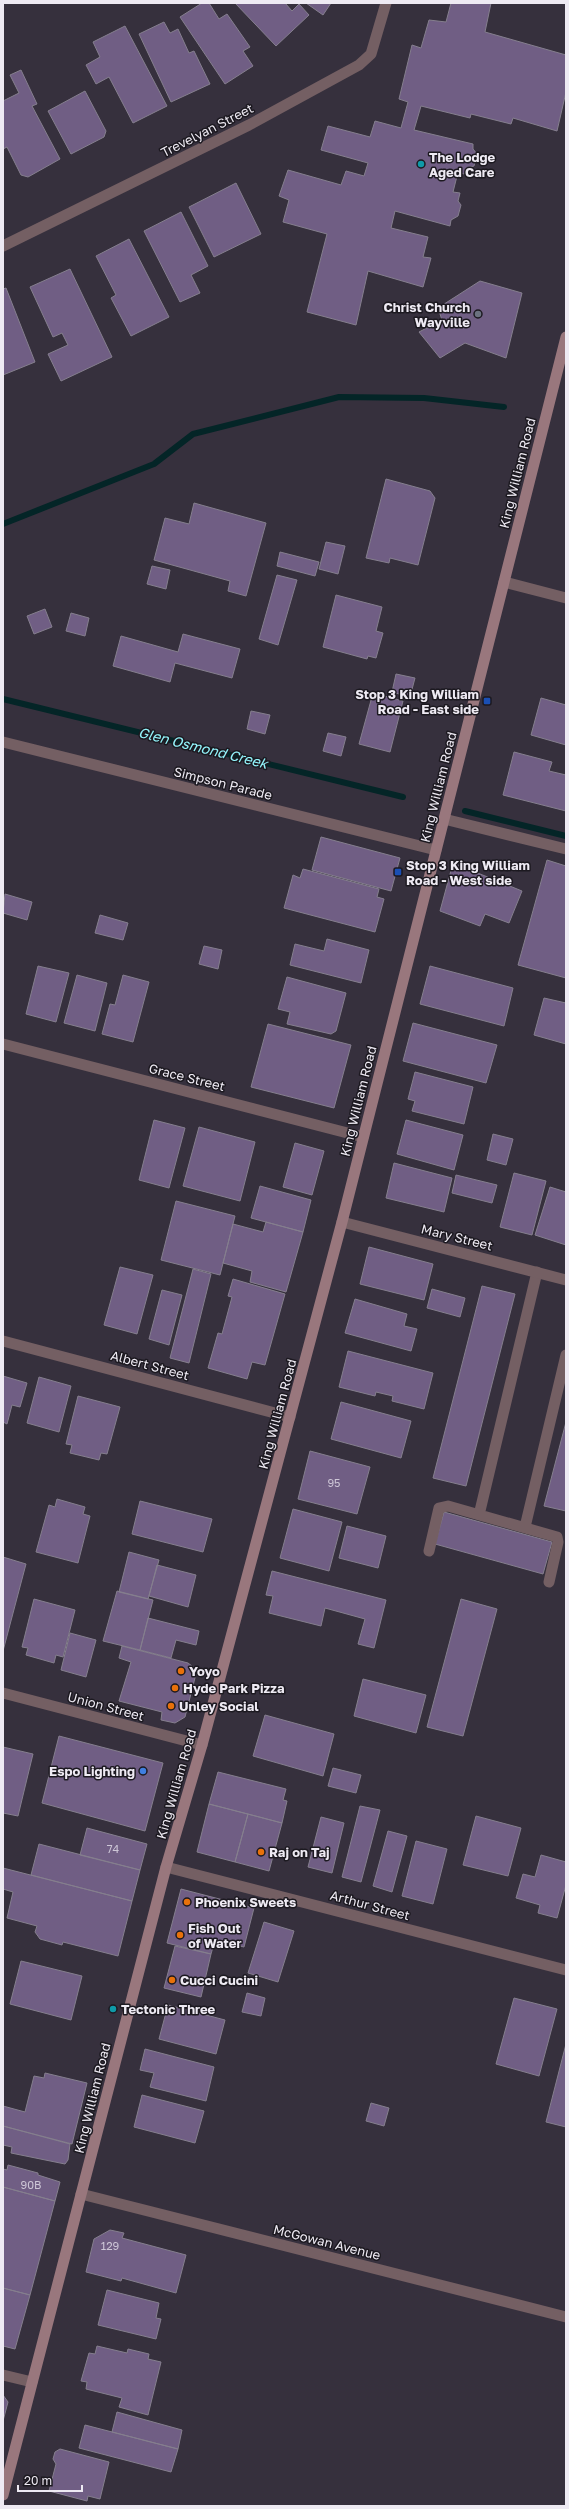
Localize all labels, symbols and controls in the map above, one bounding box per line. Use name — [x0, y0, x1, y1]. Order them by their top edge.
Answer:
street label: Trevelyan Street — [158, 100, 256, 160]
place label: The Lodge Aged Care — [429, 149, 495, 180]
marker: The Lodge Aged Care — [416, 159, 426, 169]
place label: Christ Church Wayville — [384, 299, 470, 330]
marker: Christ Church Wayville — [473, 309, 483, 319]
street label: King William Road — [496, 416, 538, 530]
place label: Stop 3 King William Road - East side — [355, 686, 479, 717]
marker: Stop 3 King William Road - East side — [482, 696, 492, 706]
water label: Glen Osmond Creek — [137, 723, 272, 772]
street label: King William Road — [417, 730, 459, 844]
street label: Simpson Parade — [172, 763, 274, 803]
place label: Stop 3 King William Road - West side — [406, 857, 530, 888]
marker: Stop 3 King William Road - West side — [393, 867, 403, 877]
street label: King William Road — [337, 1044, 379, 1158]
street label: Grace Street — [147, 1060, 227, 1094]
street label: Mary Street — [420, 1220, 494, 1254]
street label: Albert Street — [109, 1347, 191, 1383]
street label: King William Road — [255, 1357, 299, 1471]
house number: 95 — [327, 1476, 341, 1489]
place label: Yoyo — [189, 1663, 220, 1679]
marker: Yoyo — [176, 1666, 186, 1676]
place label: Hyde Park Pizza — [183, 1680, 285, 1696]
marker: Hyde Park Pizza — [170, 1683, 180, 1693]
street label: Union Street — [66, 1688, 146, 1724]
place label: Unley Social — [179, 1698, 259, 1714]
marker: Unley Social — [166, 1701, 176, 1711]
street label: King William Road — [153, 1727, 199, 1841]
place label: Espo Lighting — [49, 1763, 135, 1779]
marker: Espo Lighting — [138, 1766, 148, 1776]
house number: 74 — [107, 1842, 120, 1855]
place label: Raj on Taj — [269, 1844, 330, 1860]
marker: Raj on Taj — [256, 1847, 266, 1857]
street label: Arthur Street — [328, 1887, 412, 1923]
place label: Phoenix Sweets — [195, 1894, 296, 1910]
marker: Phoenix Sweets — [182, 1897, 192, 1907]
place label: Fish Out of Water — [188, 1920, 242, 1951]
marker: Fish Out of Water — [175, 1930, 185, 1940]
place label: Cucci Cucini — [180, 1972, 258, 1988]
marker: Cucci Cucini — [167, 1975, 177, 1985]
place label: Tectonic Three — [121, 2001, 216, 2017]
marker: Tectonic Three — [108, 2004, 118, 2014]
street label: King William Road — [71, 2041, 113, 2155]
house number: 90B — [21, 2178, 41, 2191]
street label: McGowan Avenue — [272, 2221, 382, 2263]
house number: 129 — [101, 2239, 119, 2252]
scale bar — [18, 2467, 82, 2493]
text: 20 m — [24, 2473, 52, 2488]

